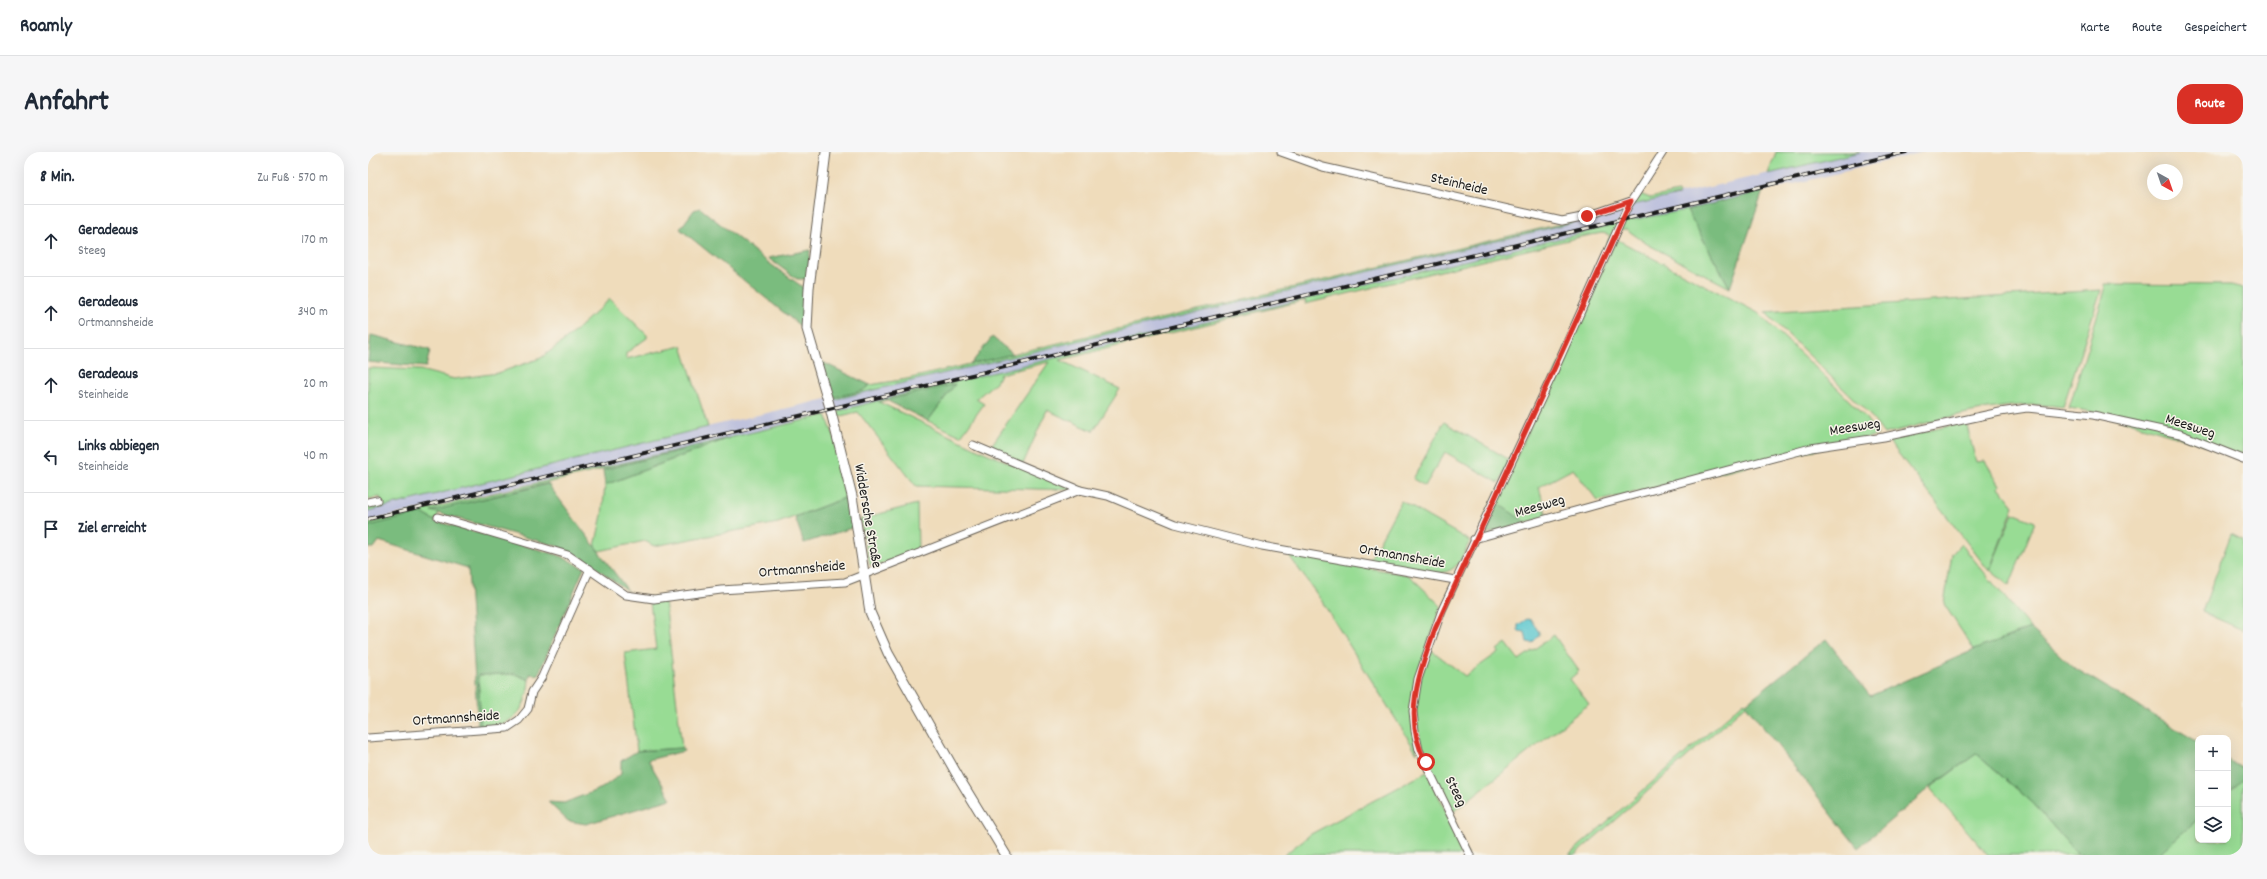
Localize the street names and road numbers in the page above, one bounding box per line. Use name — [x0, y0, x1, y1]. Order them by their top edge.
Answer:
street label: Steinheide — [1428, 168, 1490, 202]
street label: Meesweg — [2162, 409, 2218, 445]
street label: Meesweg — [1828, 413, 1882, 443]
street label: Widdersche Straße — [847, 462, 887, 570]
street label: Meesweg — [1512, 489, 1568, 525]
street label: Ortmannsheide — [1357, 539, 1447, 575]
street label: Ortmannsheide — [758, 555, 847, 585]
street label: Ortmannsheide — [412, 705, 501, 733]
street label: Steeg — [1438, 773, 1472, 811]

